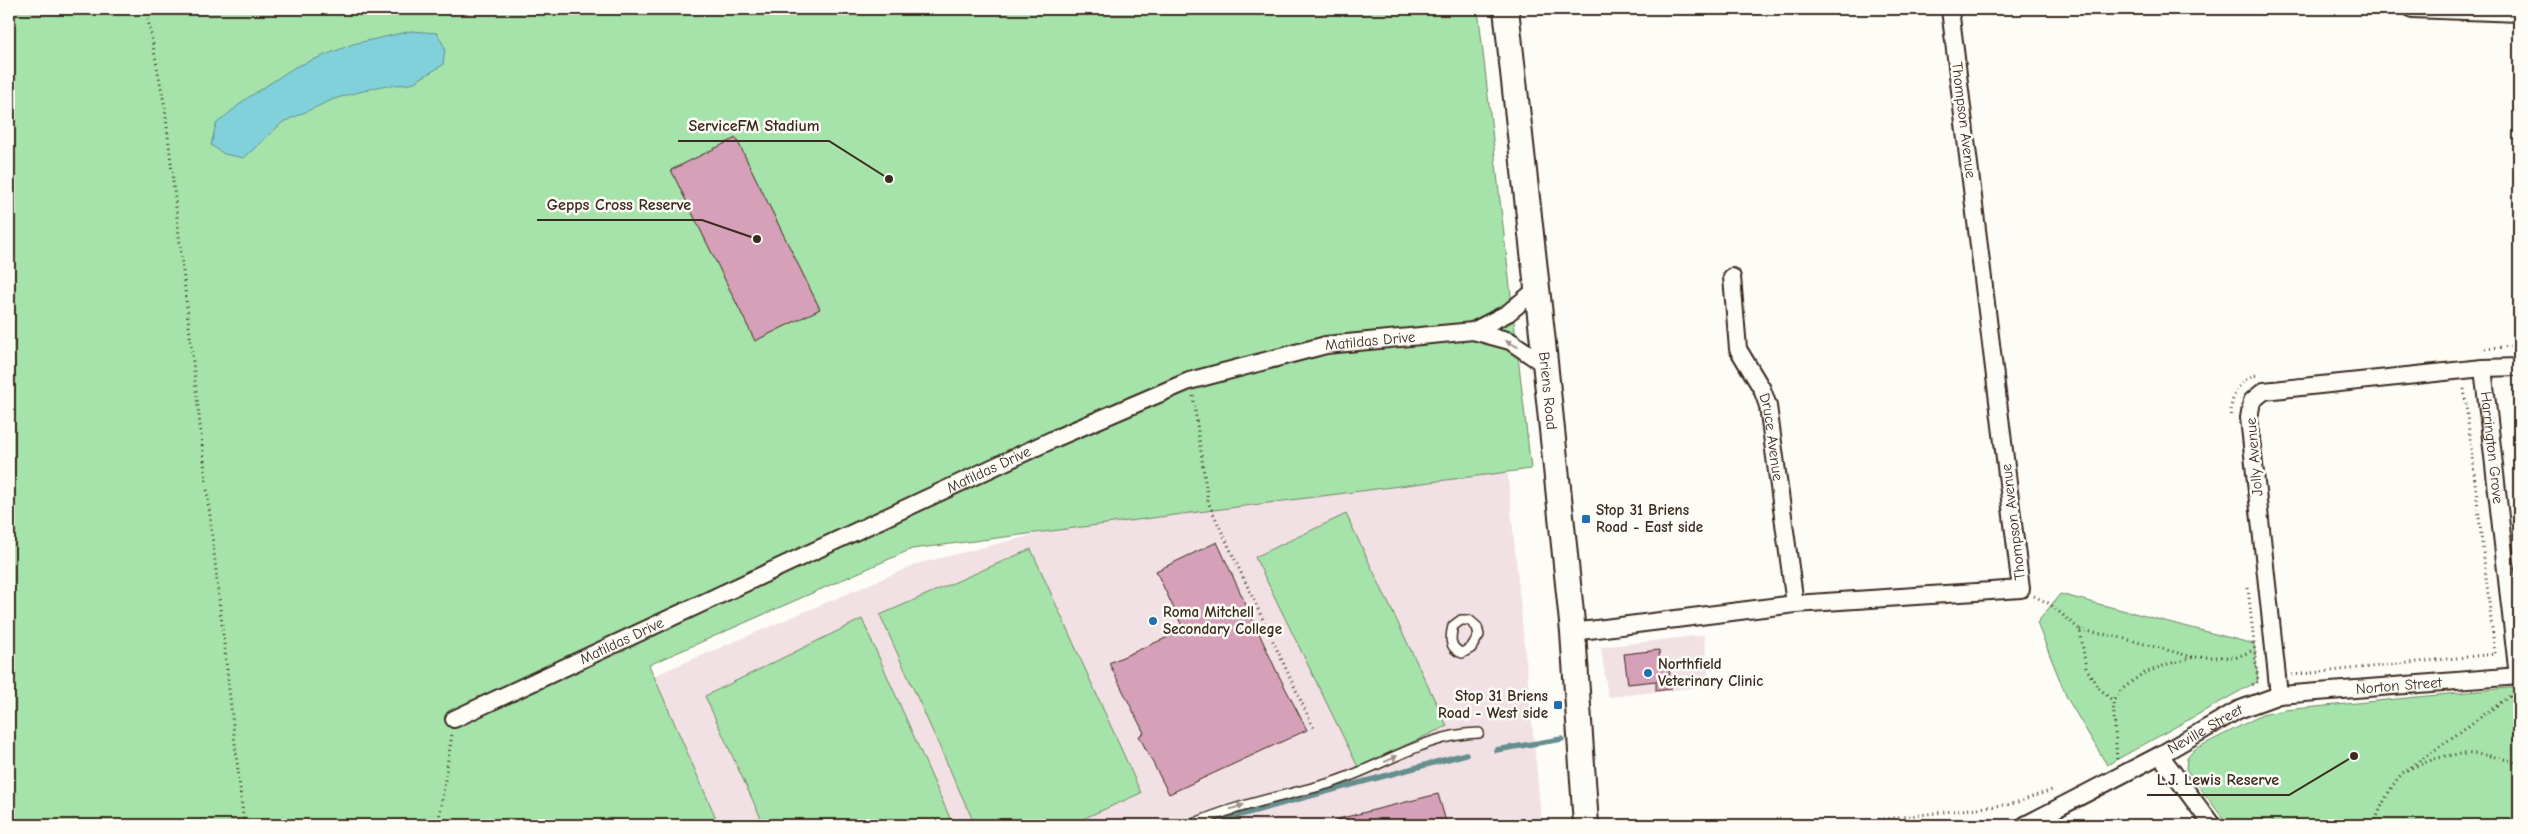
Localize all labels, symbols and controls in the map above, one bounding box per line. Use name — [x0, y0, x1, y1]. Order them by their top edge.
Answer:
street label: Thompson Avenue — [1948, 61, 1980, 180]
callout: ServiceFM Stadium — [678, 110, 829, 141]
text: ServiceFM Stadium — [689, 117, 819, 135]
callout: Gepps Cross Reserve — [537, 189, 702, 220]
text: Gepps Cross Reserve — [547, 196, 691, 214]
street label: Matildas Drive — [1324, 327, 1417, 354]
one-way arrow — [1504, 340, 1519, 348]
street label: Briens Road — [1535, 351, 1561, 431]
street label: Harrington Grove — [2477, 390, 2507, 505]
street label: Druce Avenue — [1755, 391, 1787, 482]
street label: Jolly Avenue — [2242, 417, 2266, 497]
street label: Matildas Drive — [944, 442, 1034, 497]
street label: Thompson Avenue — [1997, 462, 2029, 581]
place label: Stop 31 Briens Road - East side — [1596, 501, 1703, 536]
marker: Stop 31 Briens Road - East side — [1580, 513, 1592, 525]
place label: Roma Mitchell Secondary College — [1163, 603, 1282, 638]
street label: Matildas Drive — [577, 613, 667, 668]
marker: Roma Mitchell Secondary College — [1147, 615, 1159, 627]
place label: Northfield Veterinary Clinic — [1658, 655, 1763, 690]
marker: Northfield Veterinary Clinic — [1642, 667, 1654, 679]
street label: Norton Street — [2355, 673, 2443, 698]
place label: Stop 31 Briens Road - West side — [1438, 687, 1548, 722]
marker: Stop 31 Briens Road - West side — [1552, 699, 1564, 711]
street label: Neville Street — [2164, 700, 2245, 758]
one-way arrow — [1384, 755, 1399, 764]
callout: L.J. Lewis Reserve — [2147, 764, 2289, 795]
text: L.J. Lewis Reserve — [2157, 771, 2279, 789]
one-way arrow — [1229, 803, 1244, 810]

